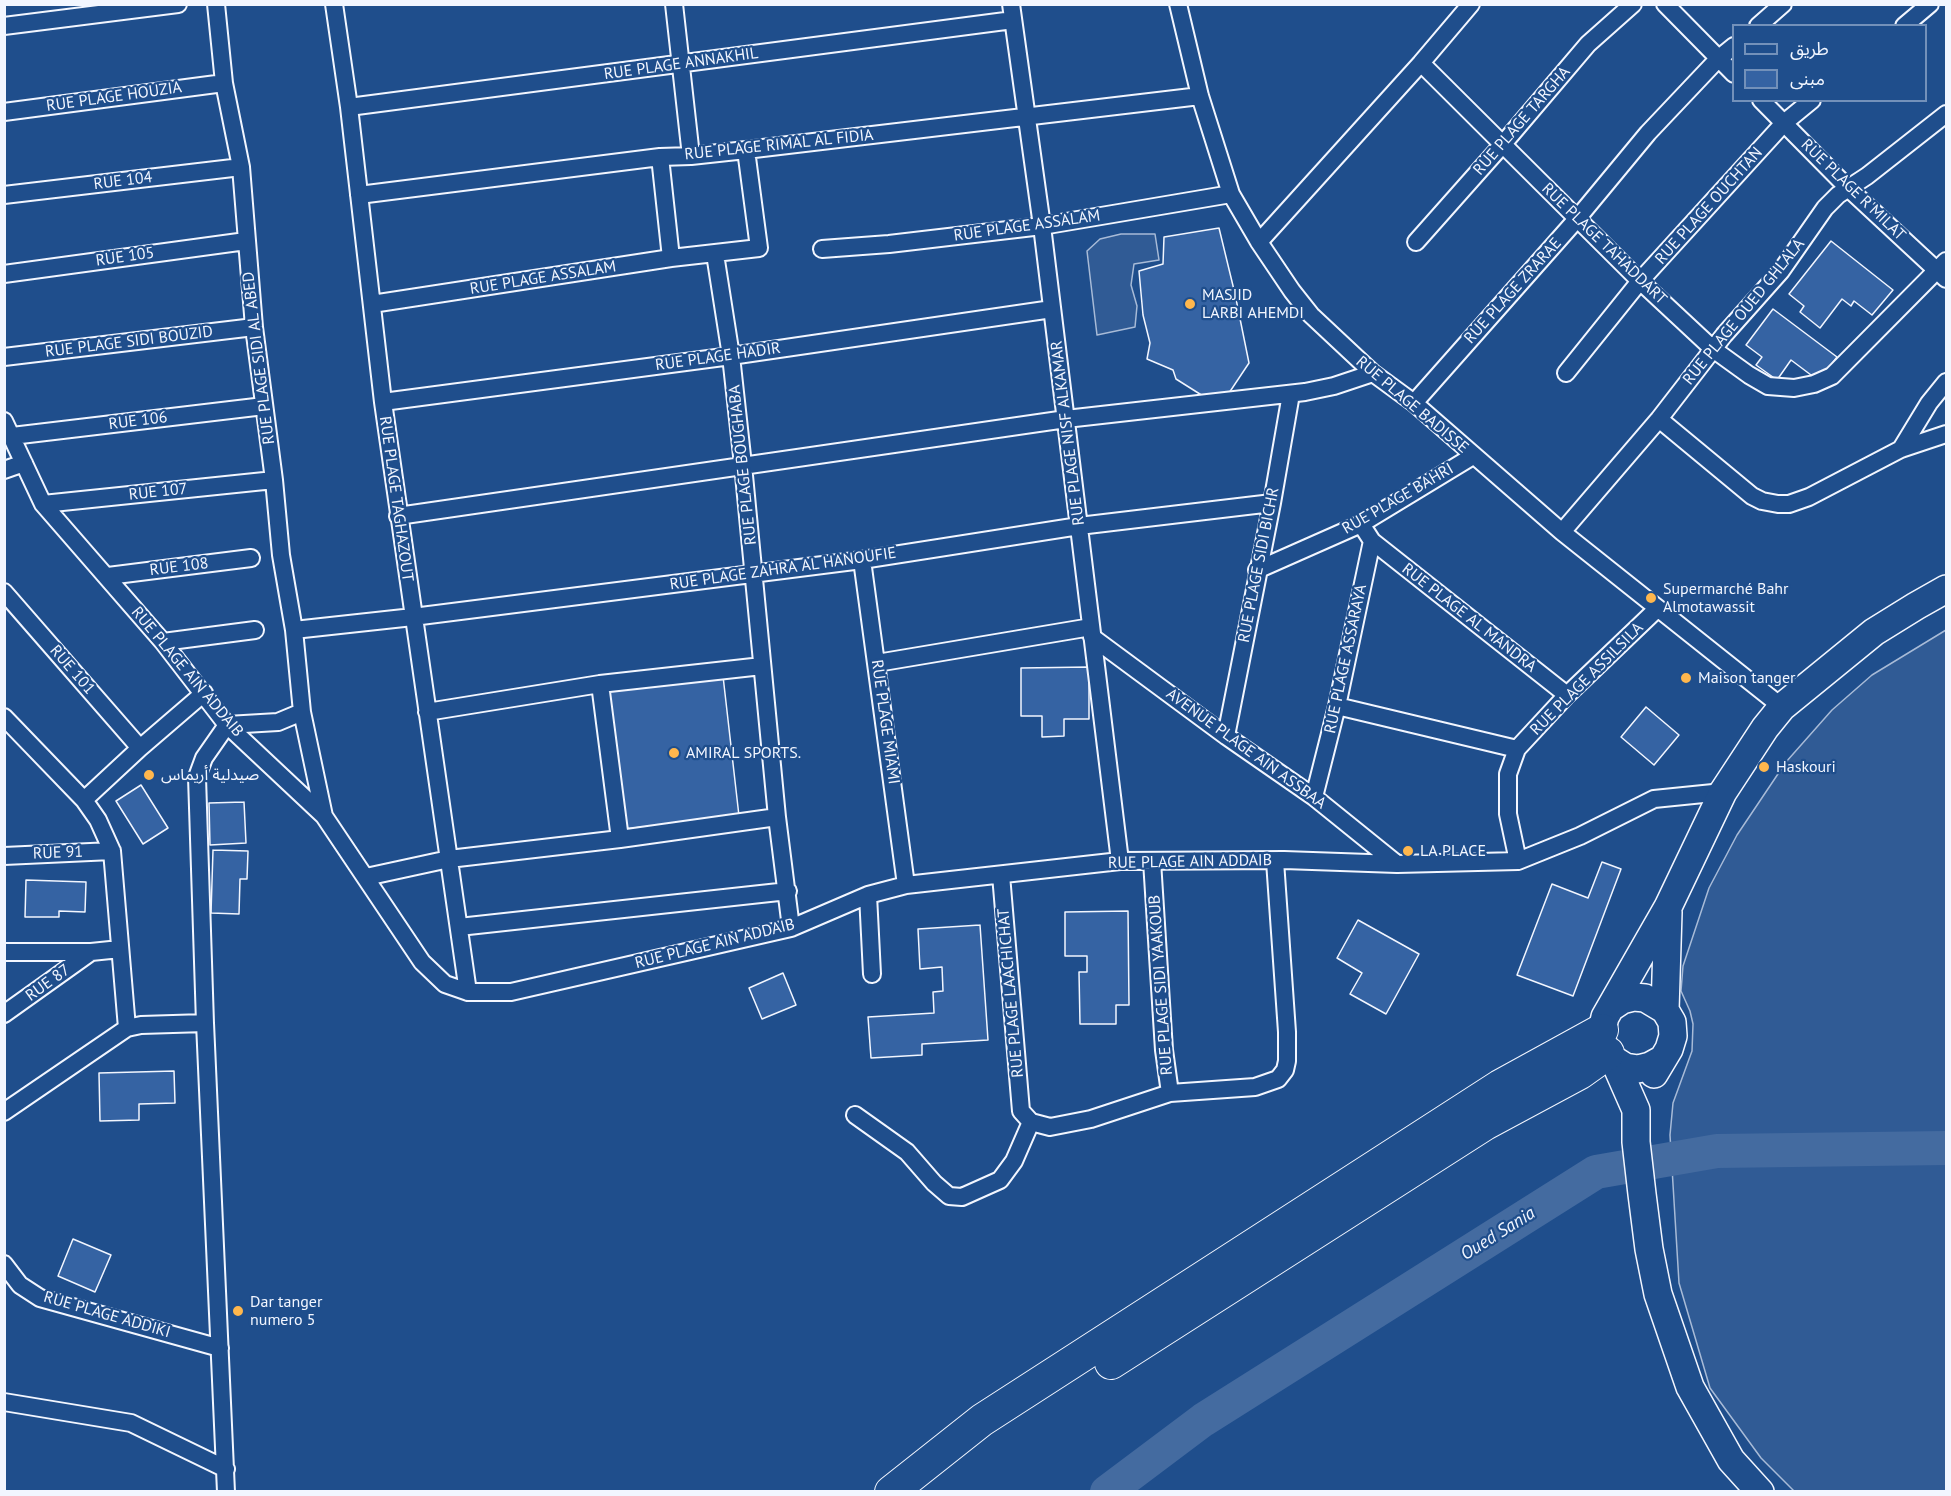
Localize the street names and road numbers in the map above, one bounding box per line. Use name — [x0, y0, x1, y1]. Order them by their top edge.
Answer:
street label: RUE PLAGE ANNAKHIL — [603, 44, 759, 84]
street label: RUE PLAGE TARGHA — [1470, 63, 1574, 179]
street label: RUE PLAGE HOUZIA — [45, 78, 183, 116]
street label: RUE PLAGE RIMAL AL FIDIA — [684, 126, 874, 164]
street label: RUE PLAGE R'MILAT — [1797, 135, 1909, 245]
street label: RUE PLAGE OUCHTAN — [1651, 144, 1767, 268]
street label: RUE 104 — [93, 168, 153, 194]
street label: RUE PLAGE TAHADDART — [1538, 179, 1670, 309]
street label: RUE PLAGE ASSALAM — [952, 206, 1102, 246]
street label: RUE PLAGE ZRARAE — [1460, 234, 1566, 348]
street label: RUE PLAGE OUED GHLALA — [1679, 235, 1809, 389]
street label: RUE 105 — [94, 243, 156, 271]
street label: RUE PLAGE ASSALAM — [469, 257, 617, 299]
street label: RUE PLAGE SIDI AL ABED — [239, 271, 279, 445]
street label: RUE PLAGE SIDI BOUZID — [44, 322, 214, 362]
street label: RUE PLAGE HADIR — [654, 339, 782, 375]
street label: RUE PLAGE NISF ALKAMAR — [1047, 340, 1089, 526]
street label: RUE PLAGE BADISSE — [1352, 352, 1472, 458]
street label: RUE PLAGE BOUGHABA — [725, 384, 761, 546]
street label: RUE 106 — [108, 408, 168, 434]
street label: RUE PLAGE TAGHAZOUT — [375, 415, 417, 583]
street label: RUE PLAGE BAHRI — [1339, 459, 1457, 539]
street label: RUE 107 — [128, 479, 188, 505]
street label: RUE PLAGE SIDI BICHR — [1235, 486, 1283, 644]
street label: RUE PLAGE ZAHRA AL HANOUFIE — [668, 544, 898, 594]
street label: RUE 108 — [149, 554, 209, 580]
street label: RUE PLAGE AL MANDRA — [1398, 560, 1540, 676]
street label: RUE PLAGE ASSARAYA — [1321, 583, 1371, 735]
street label: RUE PLAGE AIN ADDAIB — [127, 603, 247, 741]
street label: RUE PLAGE ASSILSILA — [1527, 619, 1647, 739]
street label: RUE 101 — [45, 641, 99, 699]
street label: RUE PLAGE MIAMI — [867, 658, 903, 786]
street label: AVENUE PLAGE AIN ASSBAA — [1162, 685, 1330, 813]
street label: RUE 91 — [33, 843, 83, 863]
street label: RUE PLAGE AIN ADDAIB — [1108, 851, 1272, 873]
street label: RUE PLAGE SIDI YAAKOUB — [1145, 894, 1177, 1076]
street label: RUE PLAGE LAACHICHAT — [994, 907, 1028, 1079]
street label: RUE PLAGE AIN ADDAIB — [633, 915, 797, 973]
street label: RUE 87 — [22, 960, 74, 1006]
street label: RUE PLAGE ADDIKI — [41, 1288, 173, 1342]

